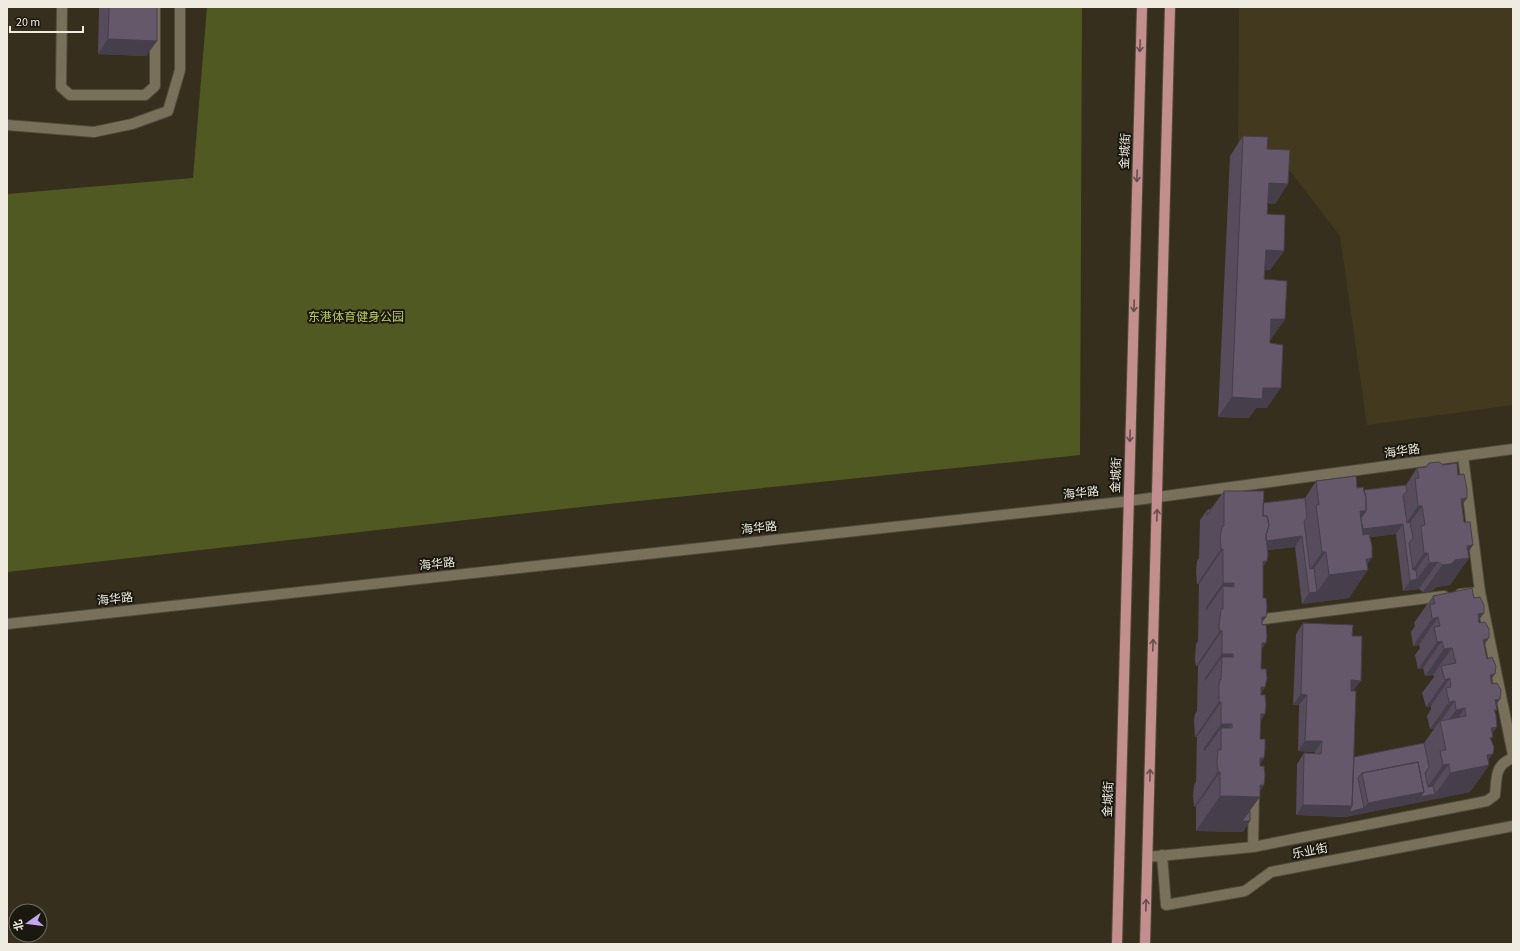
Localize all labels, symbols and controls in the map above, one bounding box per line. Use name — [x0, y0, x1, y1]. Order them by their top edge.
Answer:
scale bar — [10, 8, 83, 34]
text: 20 m — [16, 14, 40, 31]
one-way arrow — [1137, 39, 1144, 52]
street label: 金城街 — [1116, 133, 1135, 169]
one-way arrow — [1133, 169, 1141, 182]
one-way arrow — [1130, 299, 1137, 312]
park label: 东港体育健身公园 — [308, 309, 404, 326]
one-way arrow — [1126, 429, 1134, 442]
street label: 海华路 — [1383, 441, 1421, 462]
street label: 金城街 — [1107, 457, 1126, 493]
street label: 海华路 — [1062, 483, 1100, 504]
one-way arrow — [1153, 509, 1160, 522]
street label: 海华路 — [740, 518, 778, 539]
street label: 海华路 — [418, 554, 456, 575]
street label: 海华路 — [96, 589, 134, 610]
one-way arrow — [1149, 639, 1157, 652]
one-way arrow — [1146, 769, 1154, 782]
street label: 金城街 — [1099, 781, 1118, 817]
street label: 乐业街 — [1291, 840, 1329, 863]
one-way arrow — [1143, 899, 1150, 912]
north arrow — [8, 903, 48, 943]
text: 北 — [10, 918, 27, 932]

